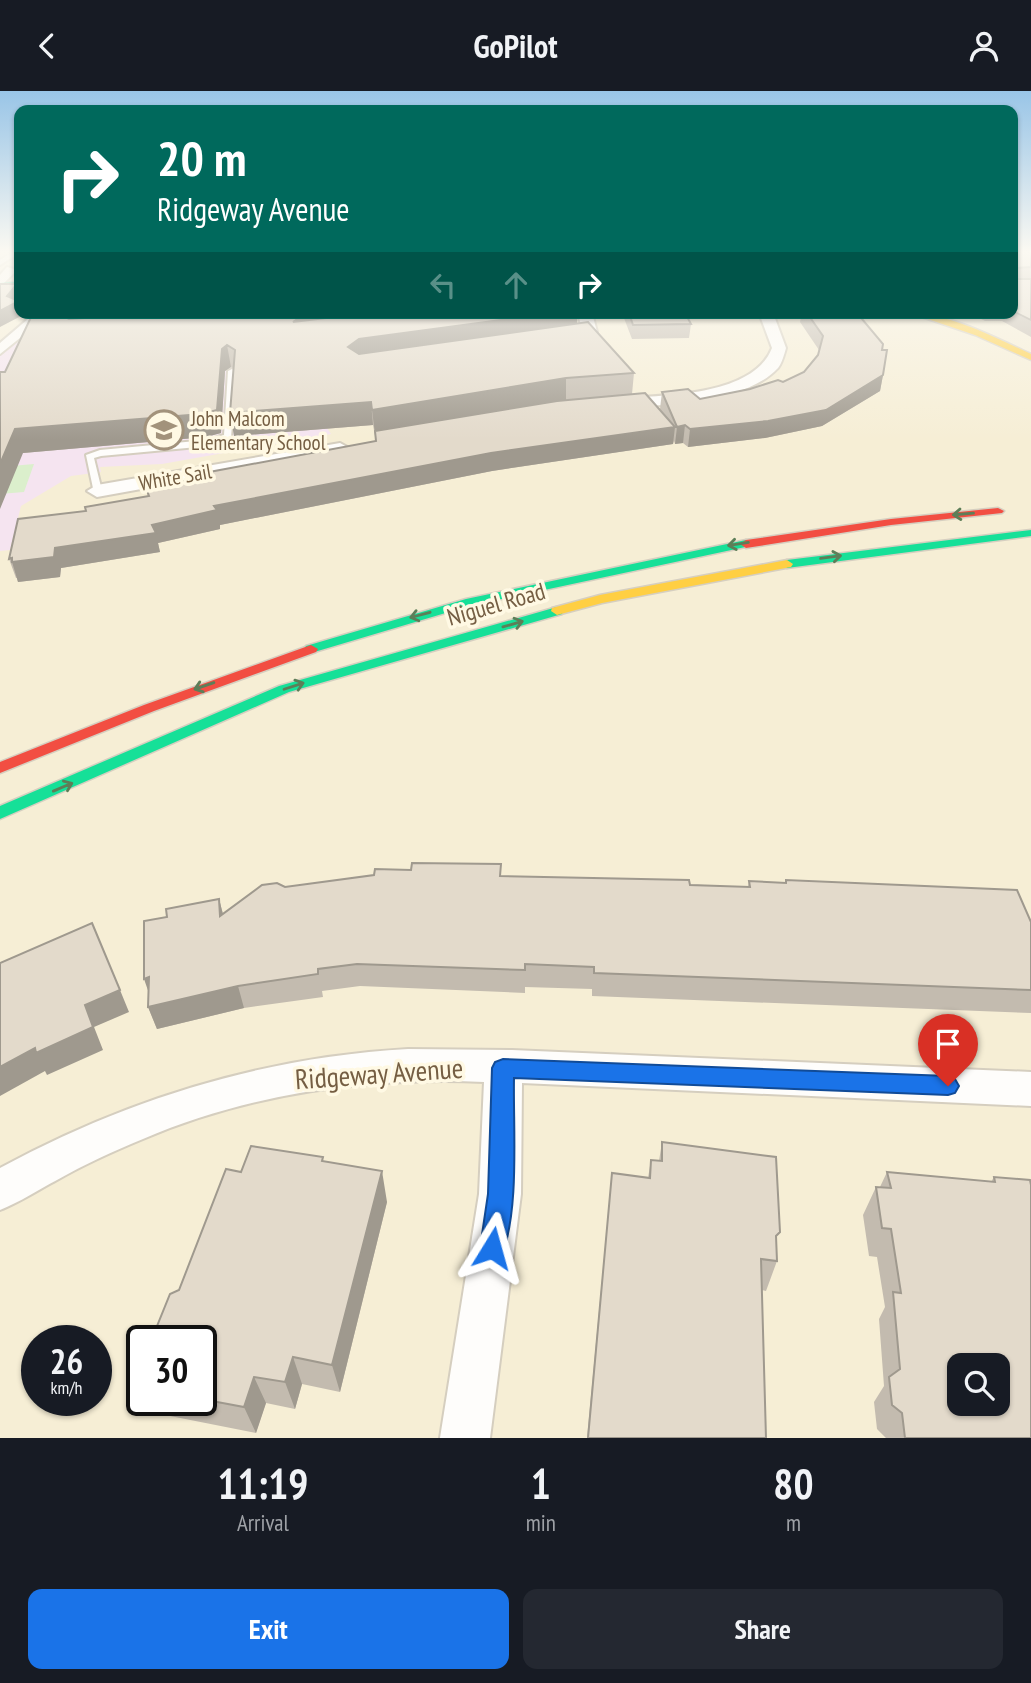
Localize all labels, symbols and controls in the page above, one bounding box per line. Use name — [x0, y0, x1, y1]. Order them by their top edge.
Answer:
text: GoPilot — [473, 25, 558, 67]
icon: back — [28, 27, 66, 65]
icon: person — [965, 27, 1003, 65]
text: 20 m — [157, 126, 246, 190]
icon: right — [42, 133, 133, 224]
text: Ridgeway Avenue — [157, 188, 350, 230]
icon: left — [424, 266, 462, 304]
icon: ahead — [497, 266, 535, 304]
icon: right — [570, 266, 608, 304]
place label: John Malcom Elementary School — [190, 405, 326, 456]
school or university icon: John Malcom Elementary School — [143, 409, 185, 451]
street label: White Sail — [136, 457, 214, 497]
one-way arrow — [952, 508, 975, 521]
one-way arrow — [727, 538, 749, 551]
one-way arrow — [819, 550, 842, 563]
street label: Niguel Road — [443, 575, 549, 633]
one-way arrow — [409, 609, 432, 622]
one-way arrow — [501, 616, 523, 629]
one-way arrow — [283, 679, 305, 692]
one-way arrow — [193, 681, 215, 693]
one-way arrow — [52, 780, 73, 793]
pin — [918, 1014, 978, 1086]
icon: arrive — [929, 1025, 967, 1063]
street label: Ridgeway Avenue — [294, 1049, 464, 1097]
position arrow — [455, 1211, 529, 1285]
speed limit sign: 30 — [126, 1325, 217, 1416]
text: 26 — [50, 1338, 83, 1384]
map controls — [947, 1353, 1010, 1416]
button: search — [947, 1353, 1010, 1416]
text: km/h — [51, 1376, 82, 1399]
text: 11:19 — [217, 1456, 308, 1511]
text: 1 — [531, 1456, 551, 1511]
text: 80 — [773, 1456, 813, 1511]
text: Arrival — [237, 1508, 289, 1537]
text: min — [526, 1508, 556, 1537]
text: m — [786, 1508, 801, 1537]
button: Exit — [28, 1589, 509, 1669]
button: Share — [523, 1589, 1003, 1669]

